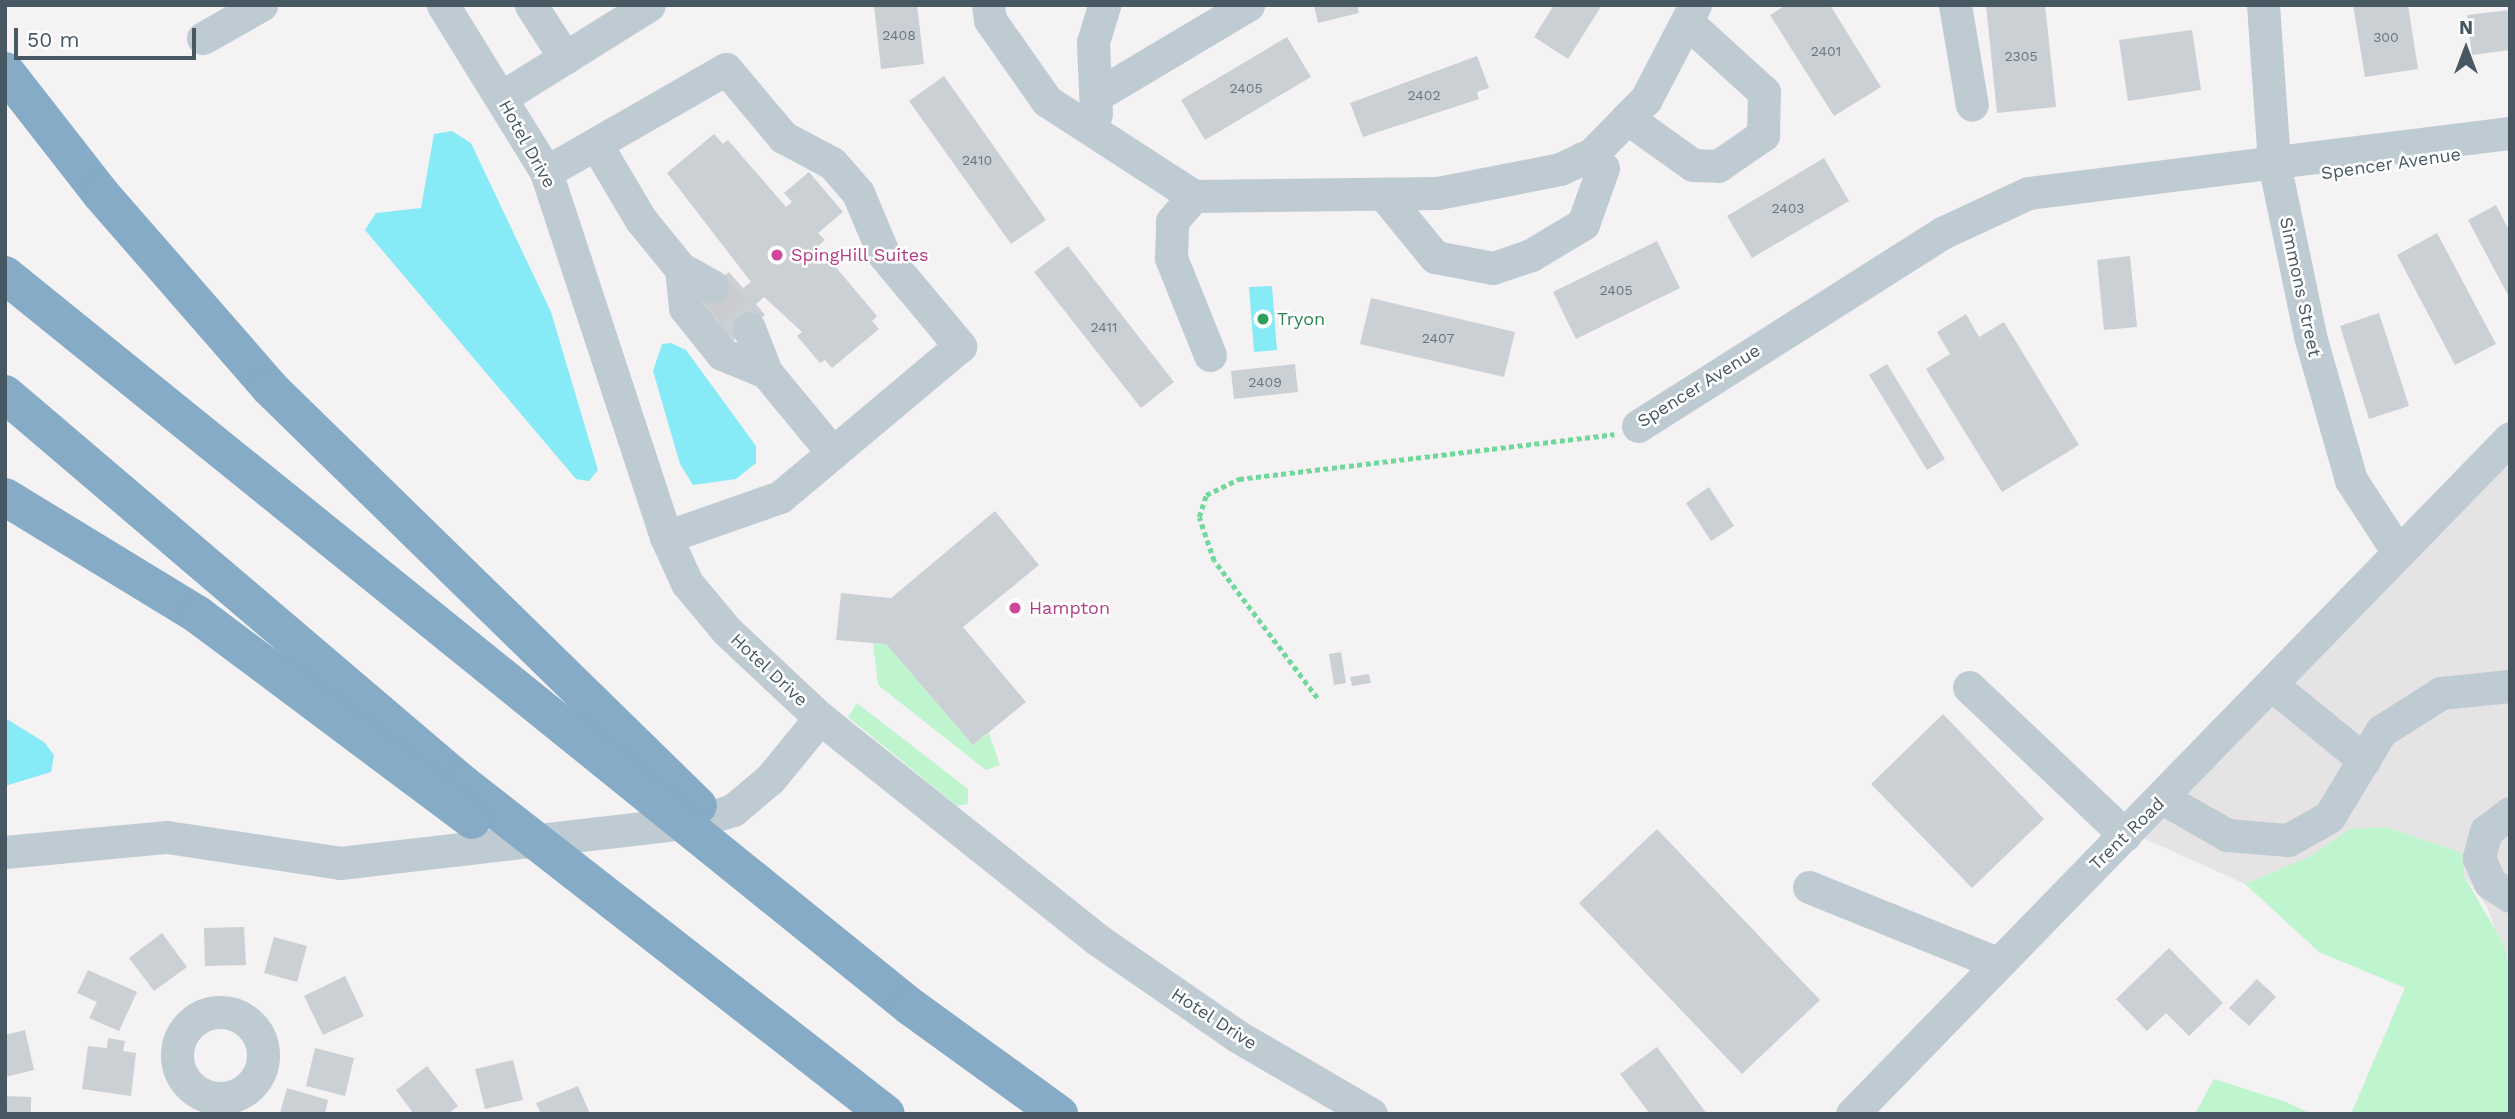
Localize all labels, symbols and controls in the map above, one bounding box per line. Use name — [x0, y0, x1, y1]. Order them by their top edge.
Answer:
scale bar — [18, 14, 200, 58]
north arrow — [2431, 14, 2501, 84]
text: N — [2459, 16, 2473, 39]
text: 50 m — [27, 27, 79, 52]
house number: 2408 — [882, 27, 916, 43]
house number: 300 — [2373, 29, 2399, 45]
house number: 2401 — [1811, 43, 1841, 59]
house number: 2305 — [2004, 48, 2038, 64]
house number: 2405 — [1229, 80, 1263, 96]
house number: 2402 — [1407, 87, 1441, 103]
street label: Hotel Drive — [494, 96, 560, 192]
street label: Spencer Avenue — [2319, 143, 2463, 185]
house number: 2410 — [962, 152, 992, 168]
house number: 2403 — [1772, 200, 1804, 216]
street label: Simmons Street — [2275, 215, 2325, 359]
place label: SpingHill Suites — [791, 244, 929, 266]
marker: SpingHill Suites — [769, 247, 785, 263]
house number: 2405 — [1599, 282, 1633, 298]
place label: Tryon — [1277, 308, 1325, 330]
marker: Tryon — [1255, 311, 1271, 327]
house number: 2411 — [1091, 319, 1117, 335]
house number: 2407 — [1422, 330, 1454, 346]
street label: Spencer Avenue — [1633, 339, 1765, 433]
house number: 2409 — [1248, 374, 1282, 390]
place label: Hampton — [1029, 597, 1110, 619]
marker: Hampton — [1007, 600, 1023, 616]
street label: Hotel Drive — [726, 629, 812, 711]
street label: Trent Road — [2085, 793, 2169, 875]
street label: Hotel Drive — [1167, 983, 1261, 1055]

